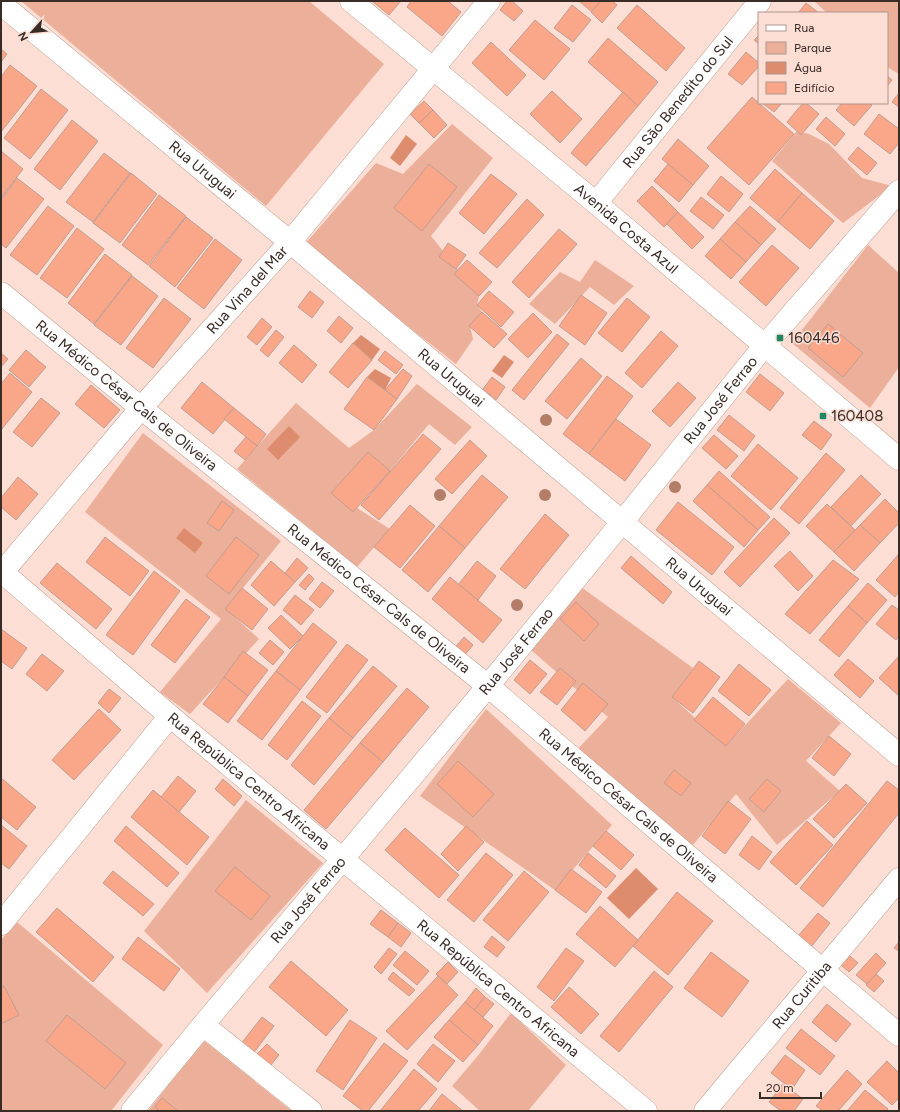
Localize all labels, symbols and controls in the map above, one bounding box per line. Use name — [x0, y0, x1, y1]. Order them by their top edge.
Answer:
north arrow — [12, 12, 52, 52]
legend — [758, 12, 888, 104]
text: Rua — [794, 21, 814, 35]
text: N — [16, 30, 31, 43]
street label: Rua São Benedito do Sul — [619, 32, 737, 172]
text: Parque — [794, 41, 832, 55]
text: Água — [794, 61, 822, 75]
text: Edifício — [794, 81, 834, 95]
street label: Rua Uruguai — [165, 137, 240, 203]
street label: Avenida Costa Azul — [570, 180, 682, 277]
street label: Rua Vina del Mar — [203, 242, 291, 338]
street label: Rua Médico César Cals de Oliveira — [32, 316, 221, 475]
place label: 160446 — [788, 329, 840, 347]
marker: 160446 — [775, 333, 785, 343]
street label: Rua Uruguai — [414, 345, 488, 411]
street label: Rua José Ferrao — [680, 352, 761, 447]
place label: 160408 — [831, 407, 883, 425]
marker: 160408 — [818, 411, 828, 421]
street label: Rua Médico César Cals de Oliveira — [284, 520, 474, 677]
street label: Rua Uruguai — [662, 553, 736, 620]
street label: Rua José Ferrao — [475, 604, 557, 699]
street label: Rua República Centro Africana — [164, 709, 334, 854]
street label: Rua Médico César Cals de Oliveira — [535, 724, 722, 886]
street label: Rua José Ferrao — [267, 853, 350, 947]
street label: Rua República Centro Africana — [413, 916, 583, 1061]
street label: Rua Curitiba — [768, 958, 835, 1033]
scale bar — [760, 1074, 821, 1100]
text: 20 m — [766, 1081, 794, 1095]

